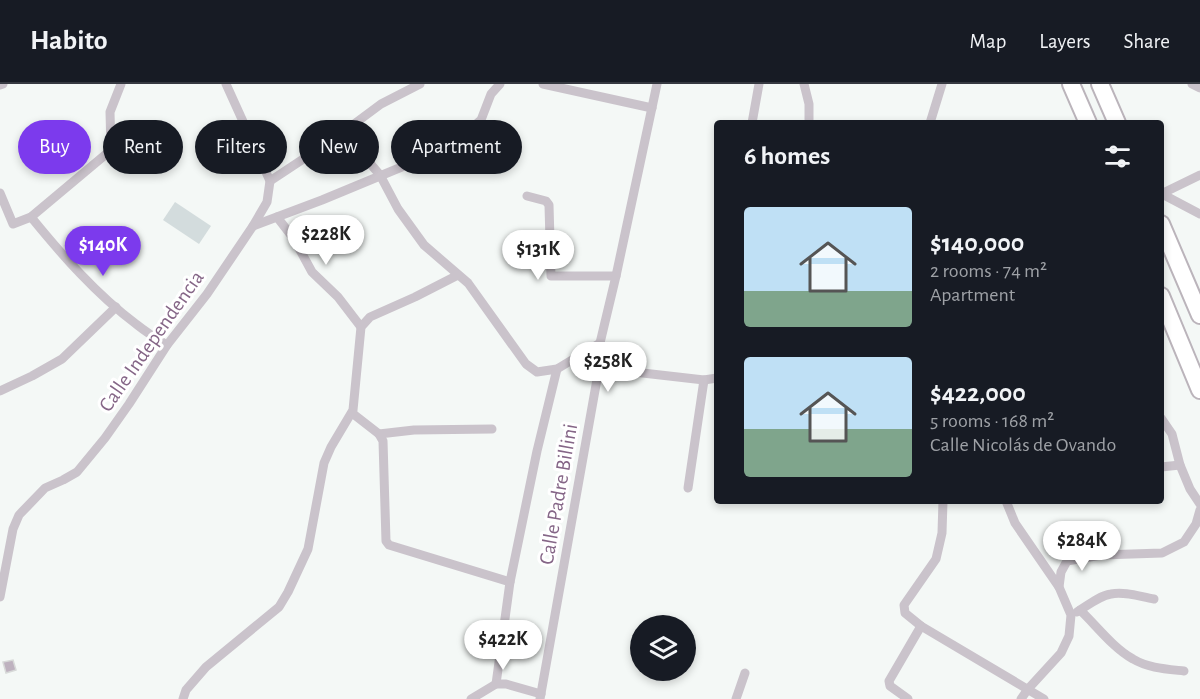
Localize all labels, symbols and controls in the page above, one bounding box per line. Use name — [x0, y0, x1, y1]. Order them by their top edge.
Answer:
text: Habito — [30, 27, 108, 55]
text: Map — [970, 31, 1006, 52]
text: Layers — [1039, 31, 1090, 52]
text: Share — [1123, 31, 1170, 52]
chip: Buy — [18, 120, 91, 174]
chip: Rent — [103, 120, 183, 174]
chip: Filters — [195, 120, 287, 174]
chip: New — [299, 120, 379, 174]
chip: Apartment — [391, 120, 522, 174]
icon: filters — [1101, 140, 1134, 173]
text: 6 homes — [744, 143, 830, 169]
pin: $228K — [284, 215, 368, 266]
text: $228K — [301, 224, 351, 244]
pin: $140K — [61, 226, 145, 277]
pin: $131K — [496, 230, 580, 281]
text: $140,000 — [930, 230, 1024, 256]
icon: home — [792, 231, 864, 303]
text: $140K — [79, 235, 127, 255]
text: $131K — [516, 239, 560, 259]
text: 2 rooms · 74 m² — [930, 261, 1047, 281]
street label: Calle Independencia — [95, 267, 208, 415]
text: Apartment — [930, 285, 1015, 305]
pin: $258K — [566, 342, 650, 393]
text: $258K — [584, 351, 632, 371]
text: $422,000 — [930, 380, 1026, 406]
icon: home — [792, 381, 864, 453]
text: 5 rooms · 168 m² — [930, 411, 1054, 431]
street label: Calle Padre Billini — [536, 422, 581, 566]
text: Calle Nicolás de Ovando — [930, 435, 1116, 455]
pin: $284K — [1040, 521, 1124, 572]
text: $284K — [1057, 530, 1107, 550]
map controls — [630, 615, 696, 681]
button: layers — [630, 615, 696, 681]
pin: $422K — [461, 620, 545, 671]
text: $422K — [478, 629, 528, 649]

